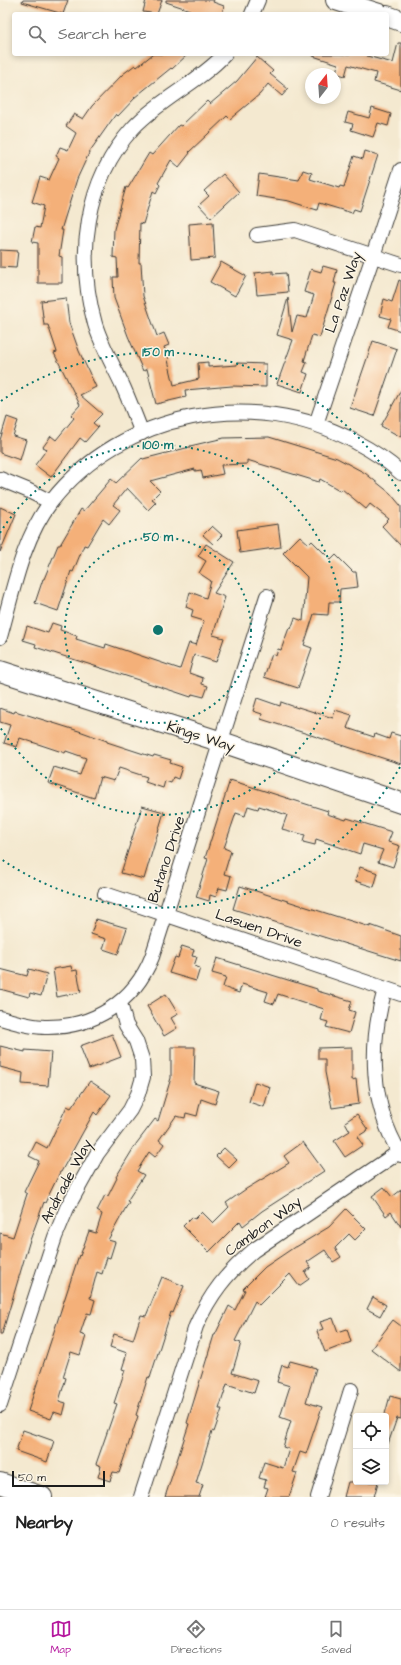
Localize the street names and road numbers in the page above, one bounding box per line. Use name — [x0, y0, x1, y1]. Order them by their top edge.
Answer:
street label: La Paz Way — [320, 249, 368, 336]
street label: Kings Way — [164, 716, 237, 758]
street label: Butano Drive — [143, 813, 190, 905]
street label: Lasuen Drive — [212, 904, 305, 953]
street label: Andrade Way — [35, 1135, 98, 1227]
street label: Cambon Way — [221, 1191, 307, 1262]

